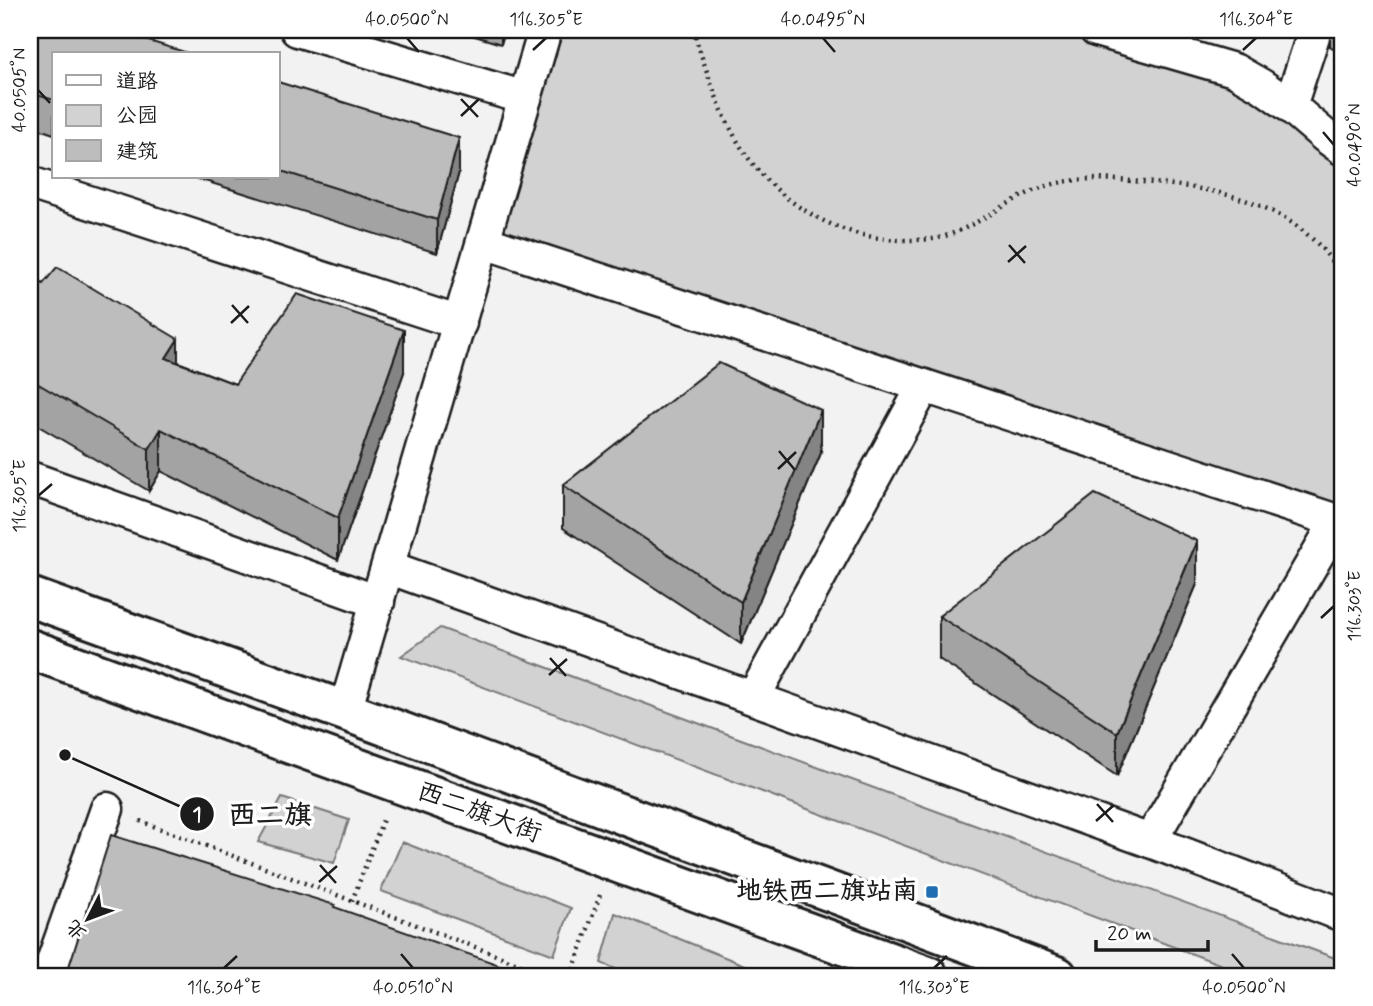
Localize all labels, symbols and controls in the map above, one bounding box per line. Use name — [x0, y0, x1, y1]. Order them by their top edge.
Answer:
text: 40.0500°N — [365, 8, 449, 32]
text: 116.305°E — [509, 8, 583, 32]
text: 40.0495°N — [781, 8, 865, 32]
text: 116.304°E — [1219, 8, 1293, 32]
text: 40.0505°N — [8, 48, 32, 132]
legend — [52, 52, 280, 178]
text: 道路 — [116, 68, 158, 96]
text: 公园 — [116, 102, 158, 130]
text: 40.0490°N — [1343, 103, 1367, 187]
text: 建筑 — [116, 138, 158, 166]
text: 116.305°E — [8, 459, 32, 533]
text: 116.303°E — [1343, 571, 1367, 641]
street label: 西二旗大街 — [412, 775, 546, 851]
callout: 西二旗 — [179, 789, 326, 838]
text: 西二旗 — [228, 798, 312, 835]
text: 1 — [192, 801, 202, 829]
place label: 地铁西二旗站南 — [736, 875, 918, 909]
north arrow — [52, 884, 122, 954]
marker: 地铁西二旗站南 — [924, 884, 940, 900]
scale bar — [1096, 908, 1208, 952]
text: 北 — [61, 914, 92, 945]
text: 20 m — [1107, 920, 1152, 948]
text: 116.304°E — [187, 976, 261, 1000]
text: 40.0510°N — [373, 976, 453, 1000]
text: 116.303°E — [899, 976, 969, 1000]
text: 40.0500°N — [1202, 976, 1286, 1000]

